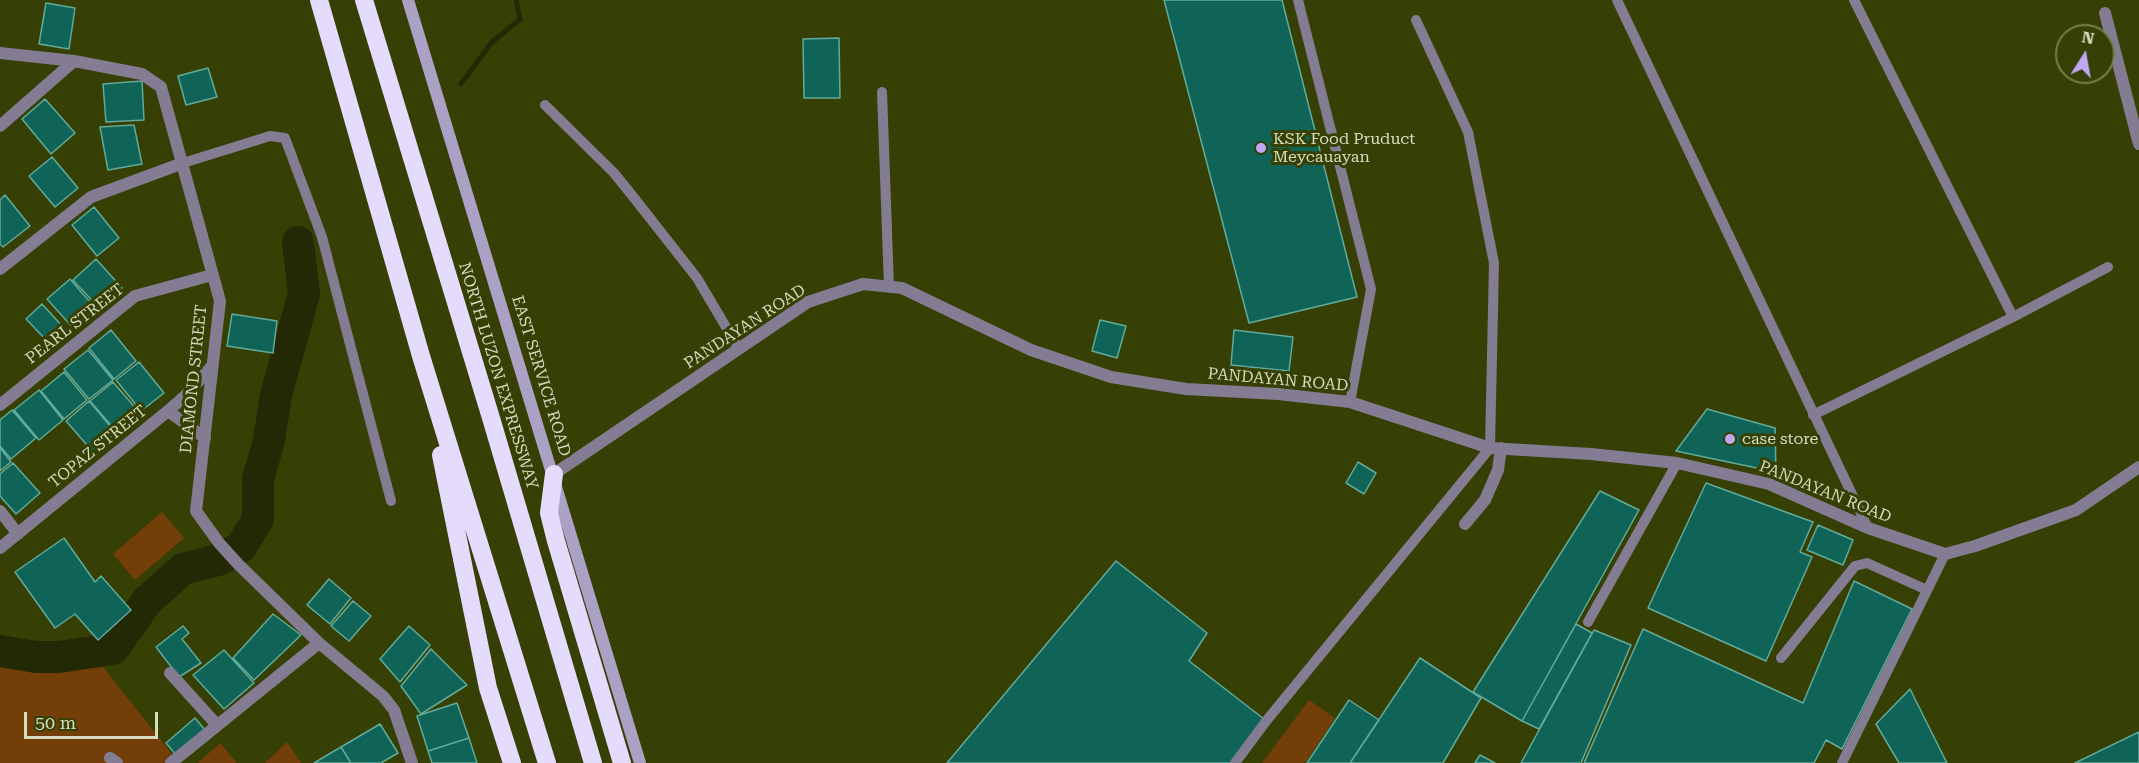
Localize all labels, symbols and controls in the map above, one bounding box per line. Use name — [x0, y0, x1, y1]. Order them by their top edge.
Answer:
north arrow — [2055, 24, 2115, 84]
text: N — [2080, 27, 2096, 48]
place label: KSK Food Pruduct Meycauayan — [1273, 129, 1415, 167]
marker: KSK Food Pruduct Meycauayan — [1254, 141, 1268, 155]
street label: NORTH LUZON EXPRESSWAY — [454, 260, 542, 492]
street label: PEARL STREET — [22, 280, 128, 368]
street label: PANDAYAN ROAD — [681, 281, 809, 373]
street label: EAST SERVICE ROAD — [507, 293, 575, 459]
street label: DIAMOND STREET — [177, 304, 211, 454]
street label: PANDAYAN ROAD — [1207, 364, 1349, 396]
street label: TOPAZ STREET — [45, 402, 151, 492]
place label: case store — [1742, 429, 1818, 449]
marker: case store — [1723, 432, 1737, 446]
street label: PANDAYAN ROAD — [1756, 457, 1894, 527]
scale bar — [27, 700, 160, 738]
text: 50 m — [35, 712, 76, 733]

